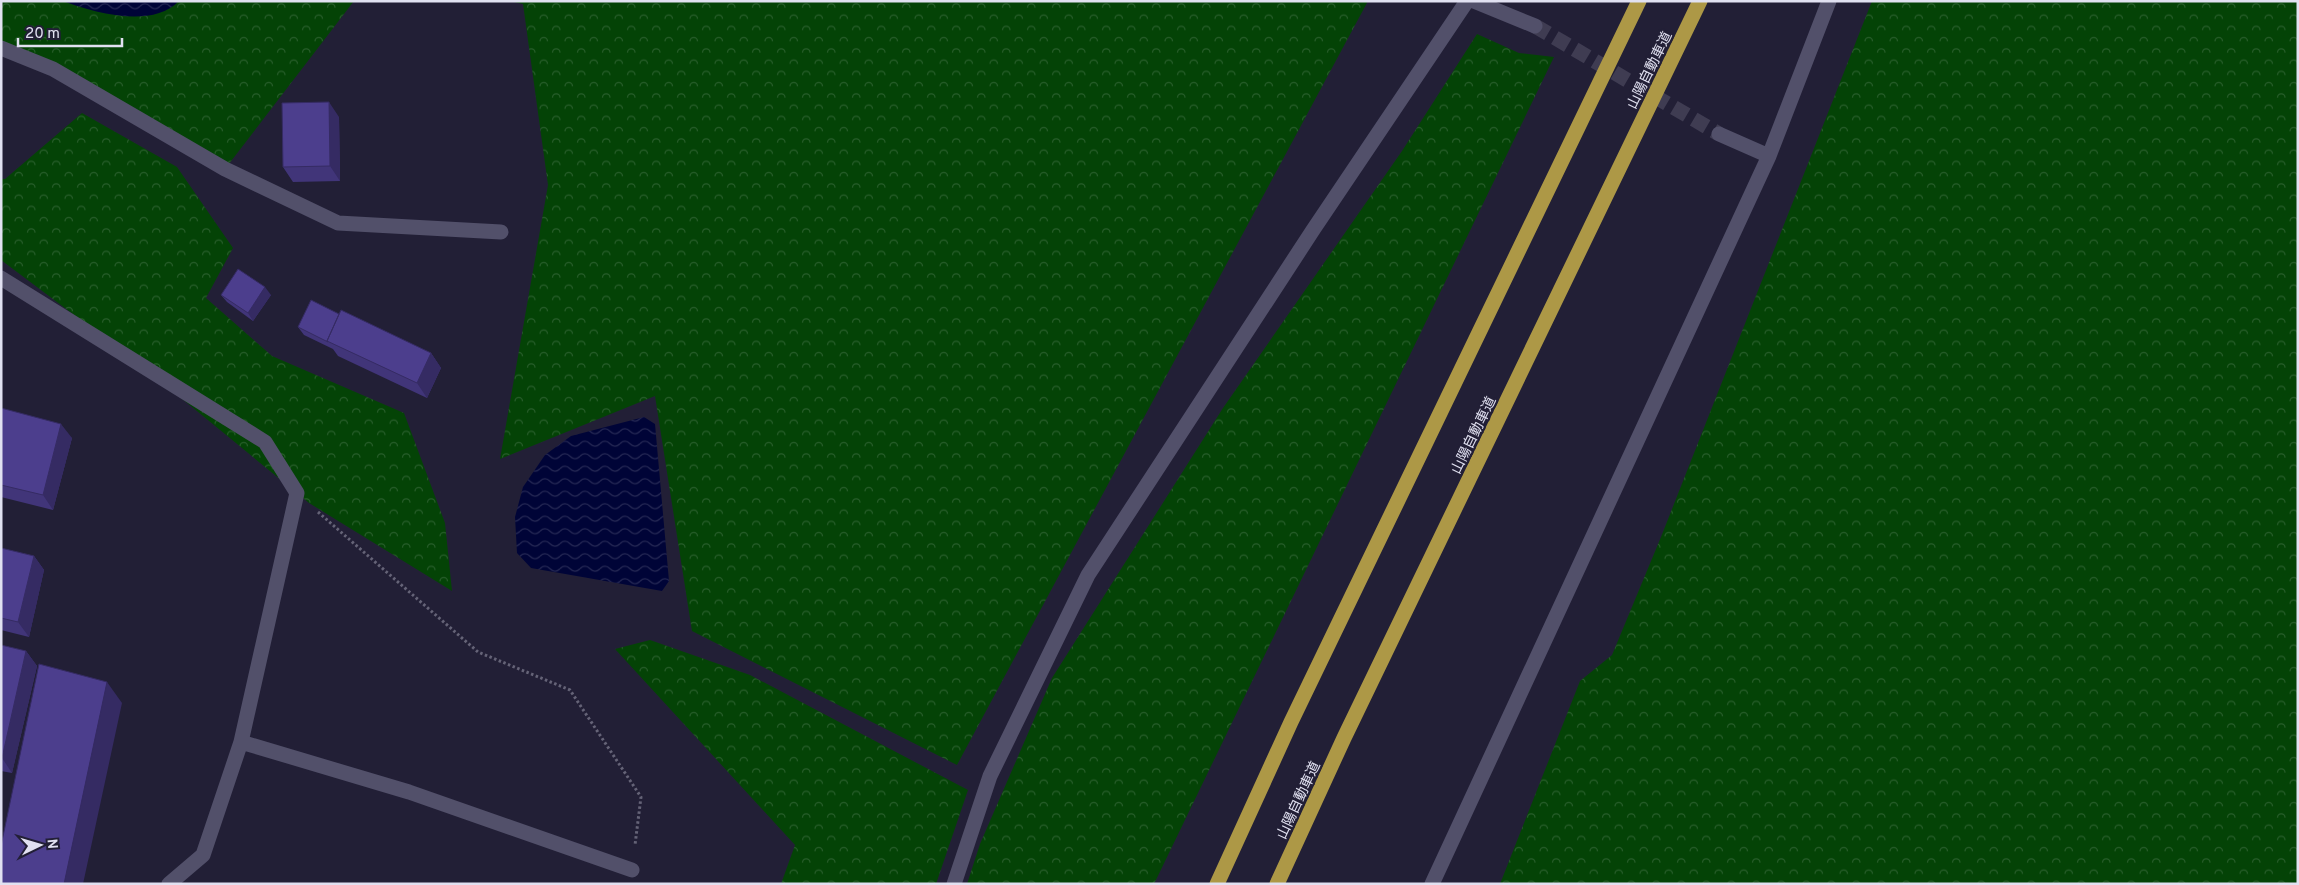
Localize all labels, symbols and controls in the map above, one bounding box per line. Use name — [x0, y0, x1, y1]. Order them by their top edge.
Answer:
scale bar — [18, 15, 121, 47]
text: 20 m — [25, 25, 60, 44]
street label: 山陽自動車道 — [1624, 29, 1676, 112]
street label: 山陽自動車道 — [1448, 394, 1500, 477]
street label: 山陽自動車道 — [1274, 759, 1325, 842]
north arrow — [15, 820, 65, 870]
text: N — [43, 838, 60, 850]

